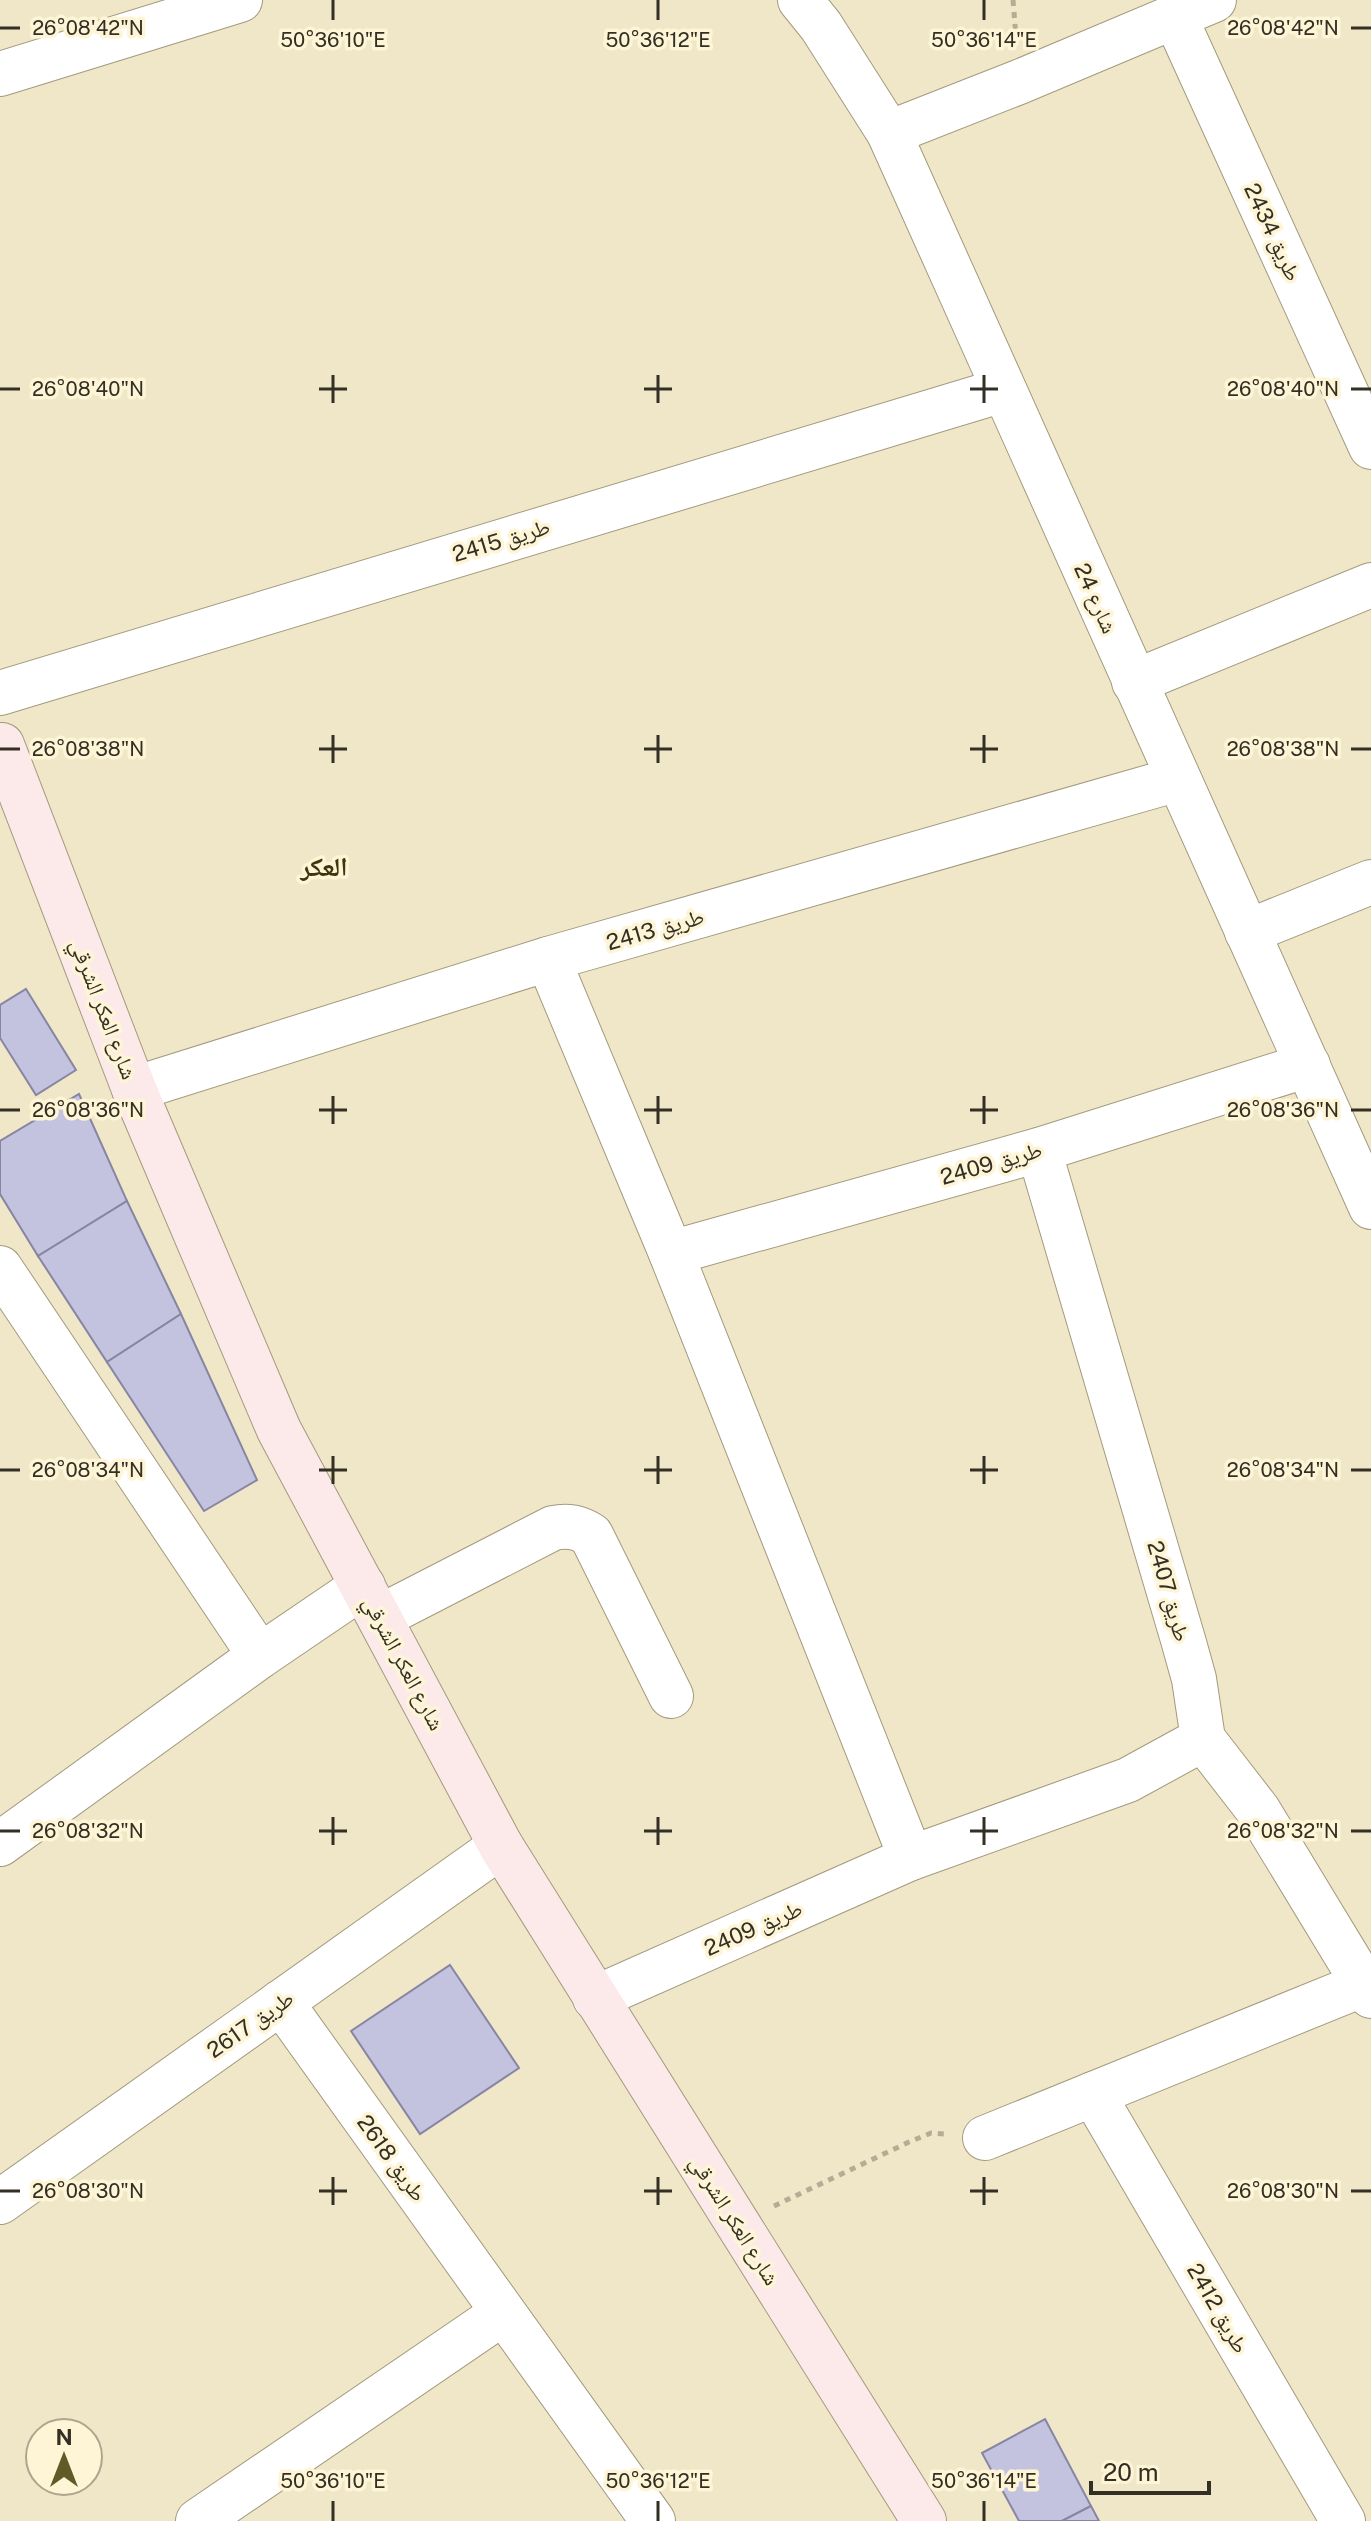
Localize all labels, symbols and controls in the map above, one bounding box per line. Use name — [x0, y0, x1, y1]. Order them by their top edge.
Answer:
text: 26°08'42"N — [32, 16, 144, 40]
text: 26°08'42"N — [1227, 16, 1339, 40]
text: 50°36'10"E — [280, 28, 386, 52]
text: 50°36'12"E — [605, 28, 711, 52]
text: 50°36'14"E — [931, 28, 1037, 52]
street label: طريق 2434 — [1238, 179, 1307, 286]
text: 26°08'40"N — [32, 377, 144, 401]
text: 26°08'40"N — [1227, 377, 1339, 401]
street label: طريق 2415 — [449, 513, 553, 568]
street label: شارع 24 — [1068, 559, 1123, 638]
text: 26°08'38"N — [32, 737, 144, 761]
text: 26°08'38"N — [1227, 737, 1339, 761]
district label: العكر — [299, 851, 348, 882]
street label: طريق 2413 — [603, 903, 707, 956]
street label: شارع العكر الشرقي — [61, 935, 143, 1085]
text: 26°08'36"N — [32, 1098, 144, 1122]
text: 26°08'36"N — [1227, 1098, 1339, 1122]
street label: طريق 2409 — [937, 1136, 1045, 1191]
text: 26°08'34"N — [32, 1458, 144, 1482]
text: 26°08'34"N — [1227, 1458, 1339, 1482]
street label: طريق 2407 — [1141, 1538, 1196, 1645]
street label: شارع العكر الشرقي — [354, 1591, 450, 1737]
text: 26°08'32"N — [32, 1819, 144, 1843]
text: 26°08'32"N — [1227, 1819, 1339, 1843]
street label: طريق 2409 — [700, 1895, 806, 1962]
street label: طريق 2617 — [202, 1985, 299, 2064]
street label: طريق 2618 — [351, 2110, 432, 2207]
street label: شارع العكر الشرقي — [681, 2150, 785, 2292]
text: 26°08'30"N — [32, 2179, 144, 2203]
text: 26°08'30"N — [1227, 2179, 1339, 2203]
street label: طريق 2412 — [1181, 2258, 1254, 2358]
north arrow — [24, 2417, 104, 2497]
text: N — [55, 2424, 73, 2450]
scale bar — [1091, 2445, 1209, 2495]
text: 20 m — [1103, 2458, 1159, 2486]
text: 50°36'10"E — [280, 2469, 386, 2493]
text: 50°36'12"E — [605, 2469, 711, 2493]
text: 50°36'14"E — [931, 2469, 1037, 2493]

